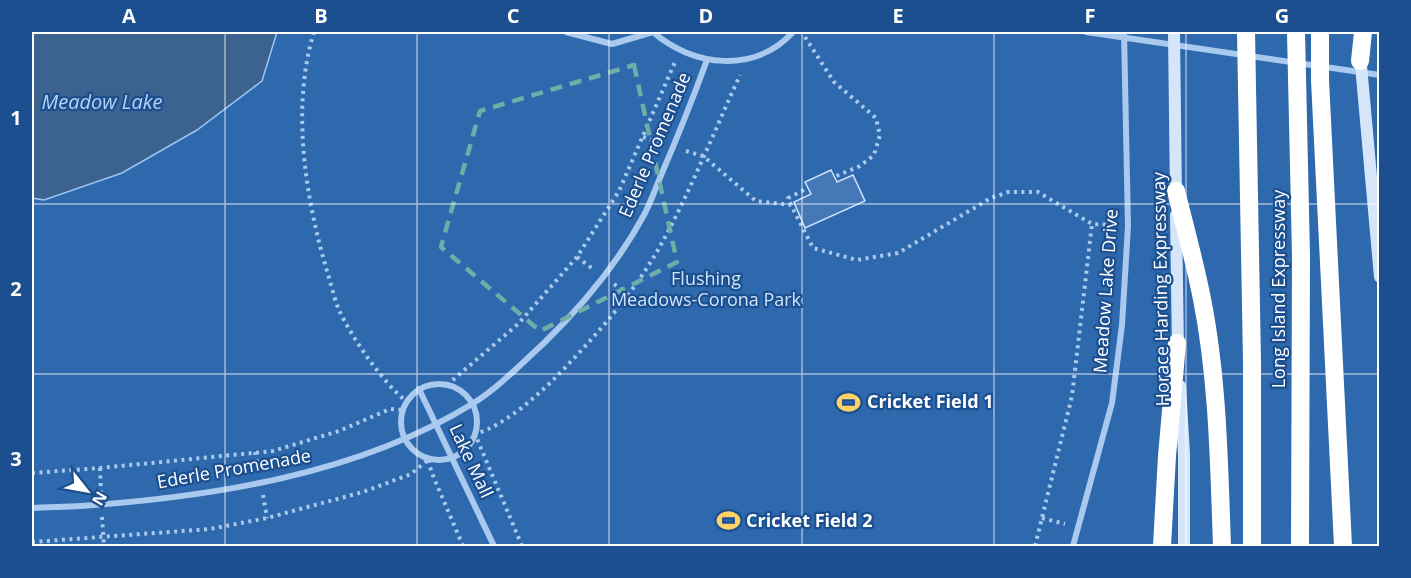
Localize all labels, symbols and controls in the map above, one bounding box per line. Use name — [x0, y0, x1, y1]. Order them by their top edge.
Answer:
text: A — [122, 2, 136, 29]
text: B — [314, 2, 328, 29]
text: C — [507, 2, 520, 29]
text: D — [699, 2, 713, 29]
text: E — [892, 2, 904, 29]
text: F — [1085, 2, 1095, 29]
text: G — [1275, 2, 1289, 29]
street label: Ederle Promenade — [613, 68, 696, 221]
water label: Meadow Lake — [42, 88, 163, 115]
text: 1 — [10, 104, 22, 131]
street label: Horace Harding Expressway — [1146, 171, 1174, 406]
street label: Long Island Expressway — [1266, 189, 1290, 388]
street label: Meadow Lake Drive — [1087, 208, 1123, 374]
park label: Flushing Meadows-Corona Park — [611, 266, 802, 311]
text: 2 — [10, 275, 22, 302]
sports icon: Cricket Field 1 — [836, 389, 862, 415]
place label: Cricket Field 1 — [867, 389, 994, 413]
street label: Lake Mall — [444, 420, 499, 501]
street label: Ederle Promenade — [155, 443, 313, 493]
text: 3 — [10, 445, 22, 472]
north arrow — [57, 461, 117, 521]
text: N — [87, 487, 113, 510]
sports icon: Cricket Field 2 — [715, 508, 741, 534]
place label: Cricket Field 2 — [746, 508, 873, 532]

